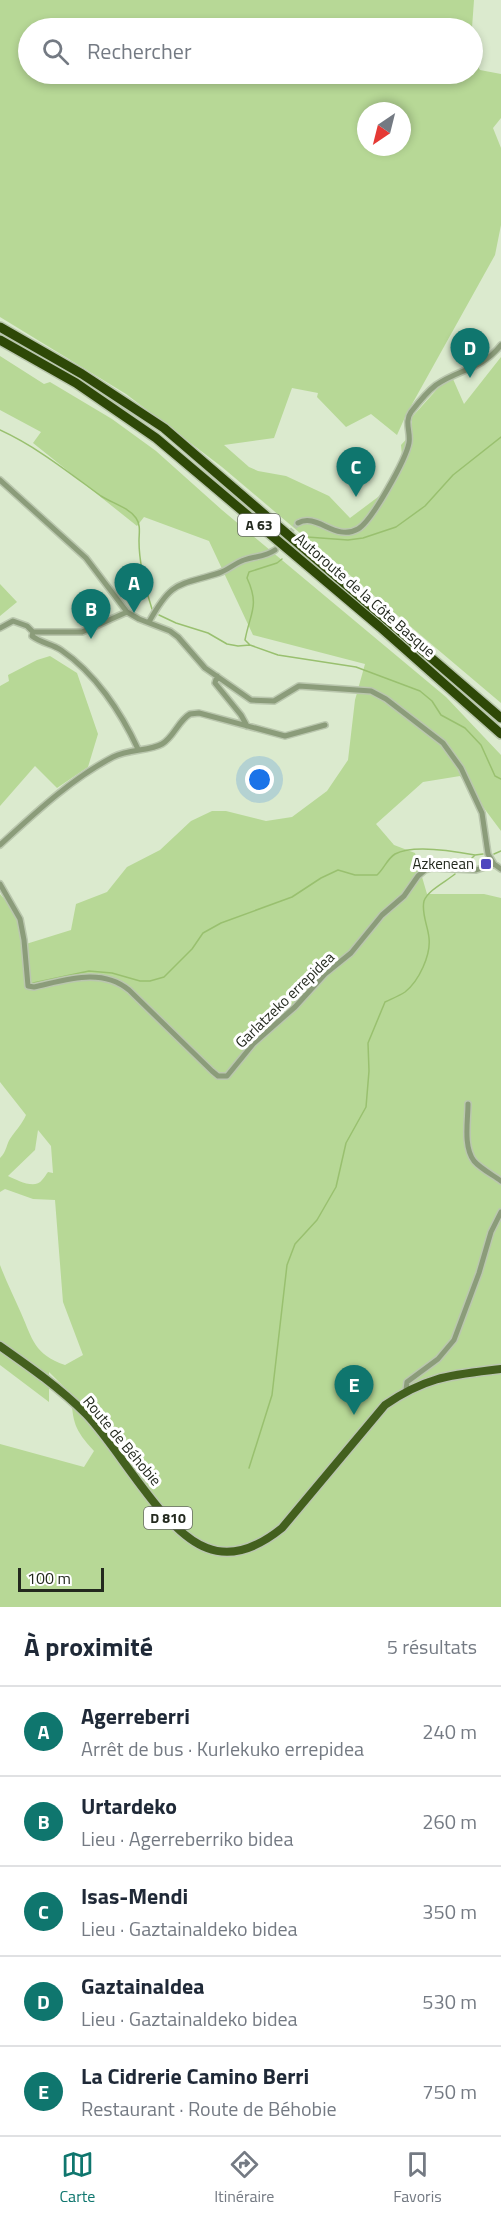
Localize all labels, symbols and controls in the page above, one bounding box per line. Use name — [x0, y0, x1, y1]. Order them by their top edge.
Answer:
search box — [18, 18, 483, 84]
text: Rechercher — [87, 34, 192, 68]
icon: search — [39, 35, 72, 68]
north arrow — [357, 102, 411, 156]
pin: D — [450, 328, 490, 378]
pin: C — [336, 448, 376, 497]
road number: A 63 — [238, 514, 280, 536]
street label: Autoroute de la Côte Basque — [290, 527, 441, 662]
pin: A — [114, 564, 154, 613]
pin: B — [72, 590, 110, 639]
your location — [245, 765, 274, 794]
place label: Azkenean — [412, 852, 474, 875]
marker: Azkenean — [479, 857, 493, 871]
street label: Garlatzeko errepidea — [230, 946, 340, 1053]
pin: E — [334, 1366, 374, 1415]
street label: Route de Béhobie — [78, 1391, 167, 1491]
road number: D 810 — [144, 1507, 192, 1529]
scale bar — [18, 1565, 104, 1592]
text: 100 m — [27, 1566, 71, 1590]
text: À proximité — [24, 1627, 153, 1666]
text: 5 résultats — [387, 1631, 477, 1662]
text: Agerreberri — [81, 1699, 190, 1733]
text: A — [37, 1716, 50, 1747]
text: 240 m — [422, 1716, 477, 1747]
text: Arrêt de bus · Kurlekuko errepidea — [81, 1733, 364, 1764]
text: Urtardeko — [81, 1789, 177, 1823]
text: B — [37, 1806, 50, 1837]
text: 260 m — [422, 1806, 477, 1837]
text: Lieu · Agerreberriko bidea — [81, 1823, 293, 1854]
text: Isas-Mendi — [81, 1879, 188, 1913]
text: C — [38, 1896, 49, 1927]
text: 350 m — [422, 1896, 477, 1927]
text: Lieu · Gaztainaldeko bidea — [81, 1913, 298, 1944]
text: Gaztainaldea — [81, 1969, 205, 2003]
text: D — [37, 1986, 50, 2017]
text: 530 m — [422, 1986, 477, 2017]
text: Lieu · Gaztainaldeko bidea — [81, 2003, 298, 2034]
text: La Cidrerie Camino Berri — [81, 2059, 309, 2093]
text: E — [38, 2076, 49, 2107]
text: 750 m — [422, 2076, 477, 2107]
text: Restaurant · Route de Béhobie — [81, 2093, 337, 2124]
tab: Carte — [59, 2148, 95, 2208]
tab: Itinéraire — [214, 2148, 274, 2208]
tab: Favoris — [393, 2148, 442, 2208]

